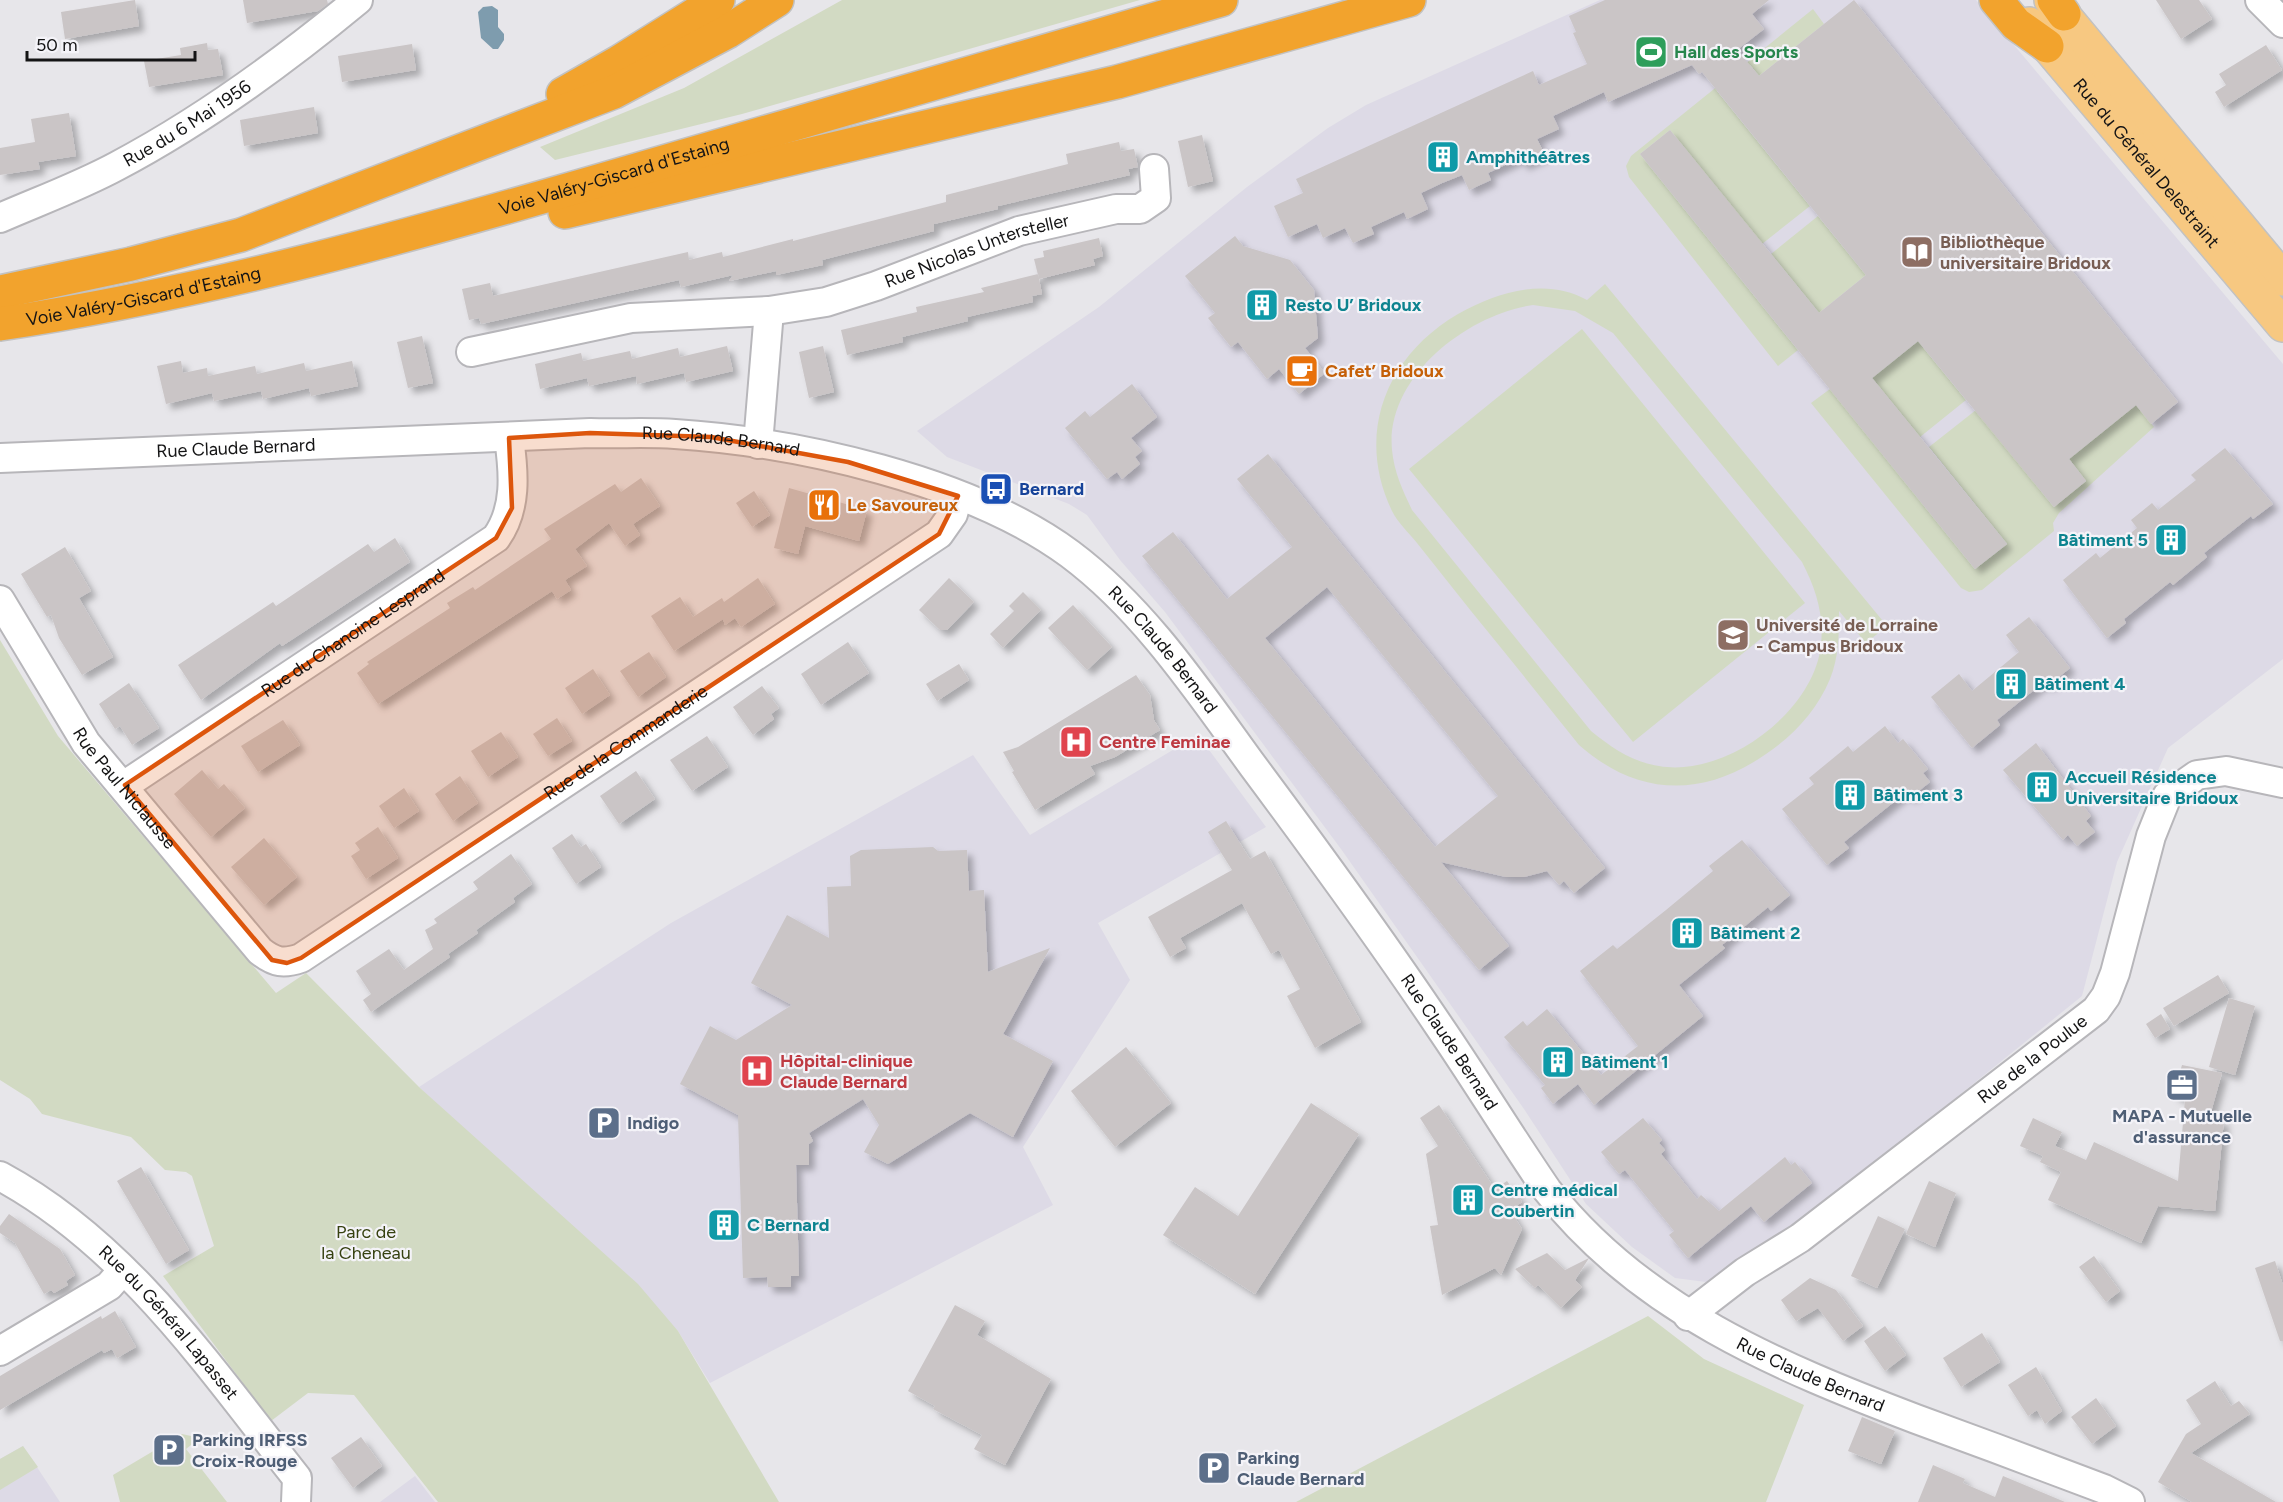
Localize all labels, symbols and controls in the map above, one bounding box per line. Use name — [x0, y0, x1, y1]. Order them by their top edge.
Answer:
scale bar — [27, 24, 195, 62]
text: 50 m — [36, 34, 78, 56]
sports icon: Hall des Sports — [1633, 34, 1669, 70]
place label: Hall des Sports — [1674, 41, 1799, 63]
street label: Rue du Général Delestraint — [2069, 74, 2224, 253]
street label: Rue du 6 Mai 1956 — [119, 75, 255, 172]
street label: Voie Valéry-Giscard d'Estaing — [496, 133, 732, 220]
building icon: Amphithéâtres — [1425, 139, 1461, 175]
place label: Amphithéâtres — [1466, 146, 1590, 168]
street label: Rue Nicolas Untersteller — [881, 209, 1071, 293]
place label: Bibliothèque universitaire Bridoux — [1940, 231, 2111, 274]
library icon: Bibliothèque universitaire Bridoux — [1899, 234, 1935, 270]
street label: Voie Valéry-Giscard d'Estaing — [24, 262, 263, 331]
building icon: Resto U’ Bridoux — [1244, 287, 1280, 323]
place label: Resto U’ Bridoux — [1285, 294, 1422, 316]
cafe icon: Cafet’ Bridoux — [1284, 353, 1320, 389]
place label: Cafet’ Bridoux — [1325, 360, 1444, 382]
street label: Rue Claude Bernard — [642, 422, 802, 461]
street label: Rue Claude Bernard — [156, 434, 316, 462]
bus stop icon: Bernard — [978, 471, 1014, 507]
place label: Bernard — [1019, 478, 1084, 500]
restaurant icon: Le Savoureux — [806, 487, 842, 523]
place label: Le Savoureux — [847, 494, 959, 516]
building icon: Bâtiment 5 — [2153, 522, 2189, 558]
place label: Bâtiment 5 — [2058, 529, 2148, 551]
street label: Rue du Chanoine Lesprand — [257, 564, 449, 702]
street label: Rue Claude Bernard — [1104, 581, 1222, 718]
place label: Université de Lorraine - Campus Bridoux — [1756, 614, 1938, 657]
school or university icon: Université de Lorraine - Campus Bridoux — [1715, 617, 1751, 653]
building icon: Bâtiment 4 — [1993, 666, 2029, 702]
place label: Bâtiment 4 — [2034, 673, 2125, 695]
street label: Rue de la Commanderie — [540, 680, 712, 805]
street label: Rue Paul Niclausse — [68, 723, 181, 854]
hospital icon: Centre Feminae — [1058, 724, 1094, 760]
place label: Centre Feminae — [1099, 731, 1231, 753]
place label: Accueil Résidence Universitaire Bridoux — [2065, 766, 2239, 809]
building icon: Accueil Résidence Universitaire Bridoux — [2024, 769, 2060, 805]
building icon: Bâtiment 3 — [1832, 777, 1868, 813]
place label: Bâtiment 3 — [1873, 784, 1963, 806]
building icon: Bâtiment 2 — [1669, 915, 1705, 951]
place label: Bâtiment 2 — [1710, 922, 1800, 944]
street label: Rue Claude Bernard — [1396, 970, 1503, 1114]
street label: Rue de la Poulue — [1973, 1010, 2092, 1108]
building icon: Bâtiment 1 — [1540, 1044, 1576, 1080]
place label: Hôpital-clinique Claude Bernard — [780, 1050, 913, 1093]
place label: Bâtiment 1 — [1581, 1051, 1668, 1073]
hospital icon: Hôpital-clinique Claude Bernard — [739, 1053, 775, 1089]
office icon: MAPA - Mutuelle d'assurance — [2164, 1067, 2200, 1103]
parking icon: Indigo — [586, 1105, 622, 1141]
place label: MAPA - Mutuelle d'assurance — [2112, 1105, 2252, 1148]
place label: Indigo — [627, 1112, 679, 1134]
place label: Centre médical Coubertin — [1491, 1179, 1618, 1222]
building icon: Centre médical Coubertin — [1450, 1182, 1486, 1218]
building icon: C Bernard — [706, 1207, 742, 1243]
place label: C Bernard — [747, 1214, 830, 1236]
park label: Parc de la Cheneau — [321, 1221, 411, 1264]
street label: Rue du Général Lapasset — [94, 1241, 243, 1404]
street label: Rue Claude Bernard — [1733, 1332, 1888, 1417]
place label: Parking IRFSS Croix-Rouge — [192, 1429, 308, 1472]
parking icon: Parking IRFSS Croix-Rouge — [151, 1432, 187, 1468]
place label: Parking Claude Bernard — [1237, 1447, 1364, 1490]
parking icon: Parking Claude Bernard — [1196, 1450, 1232, 1486]

